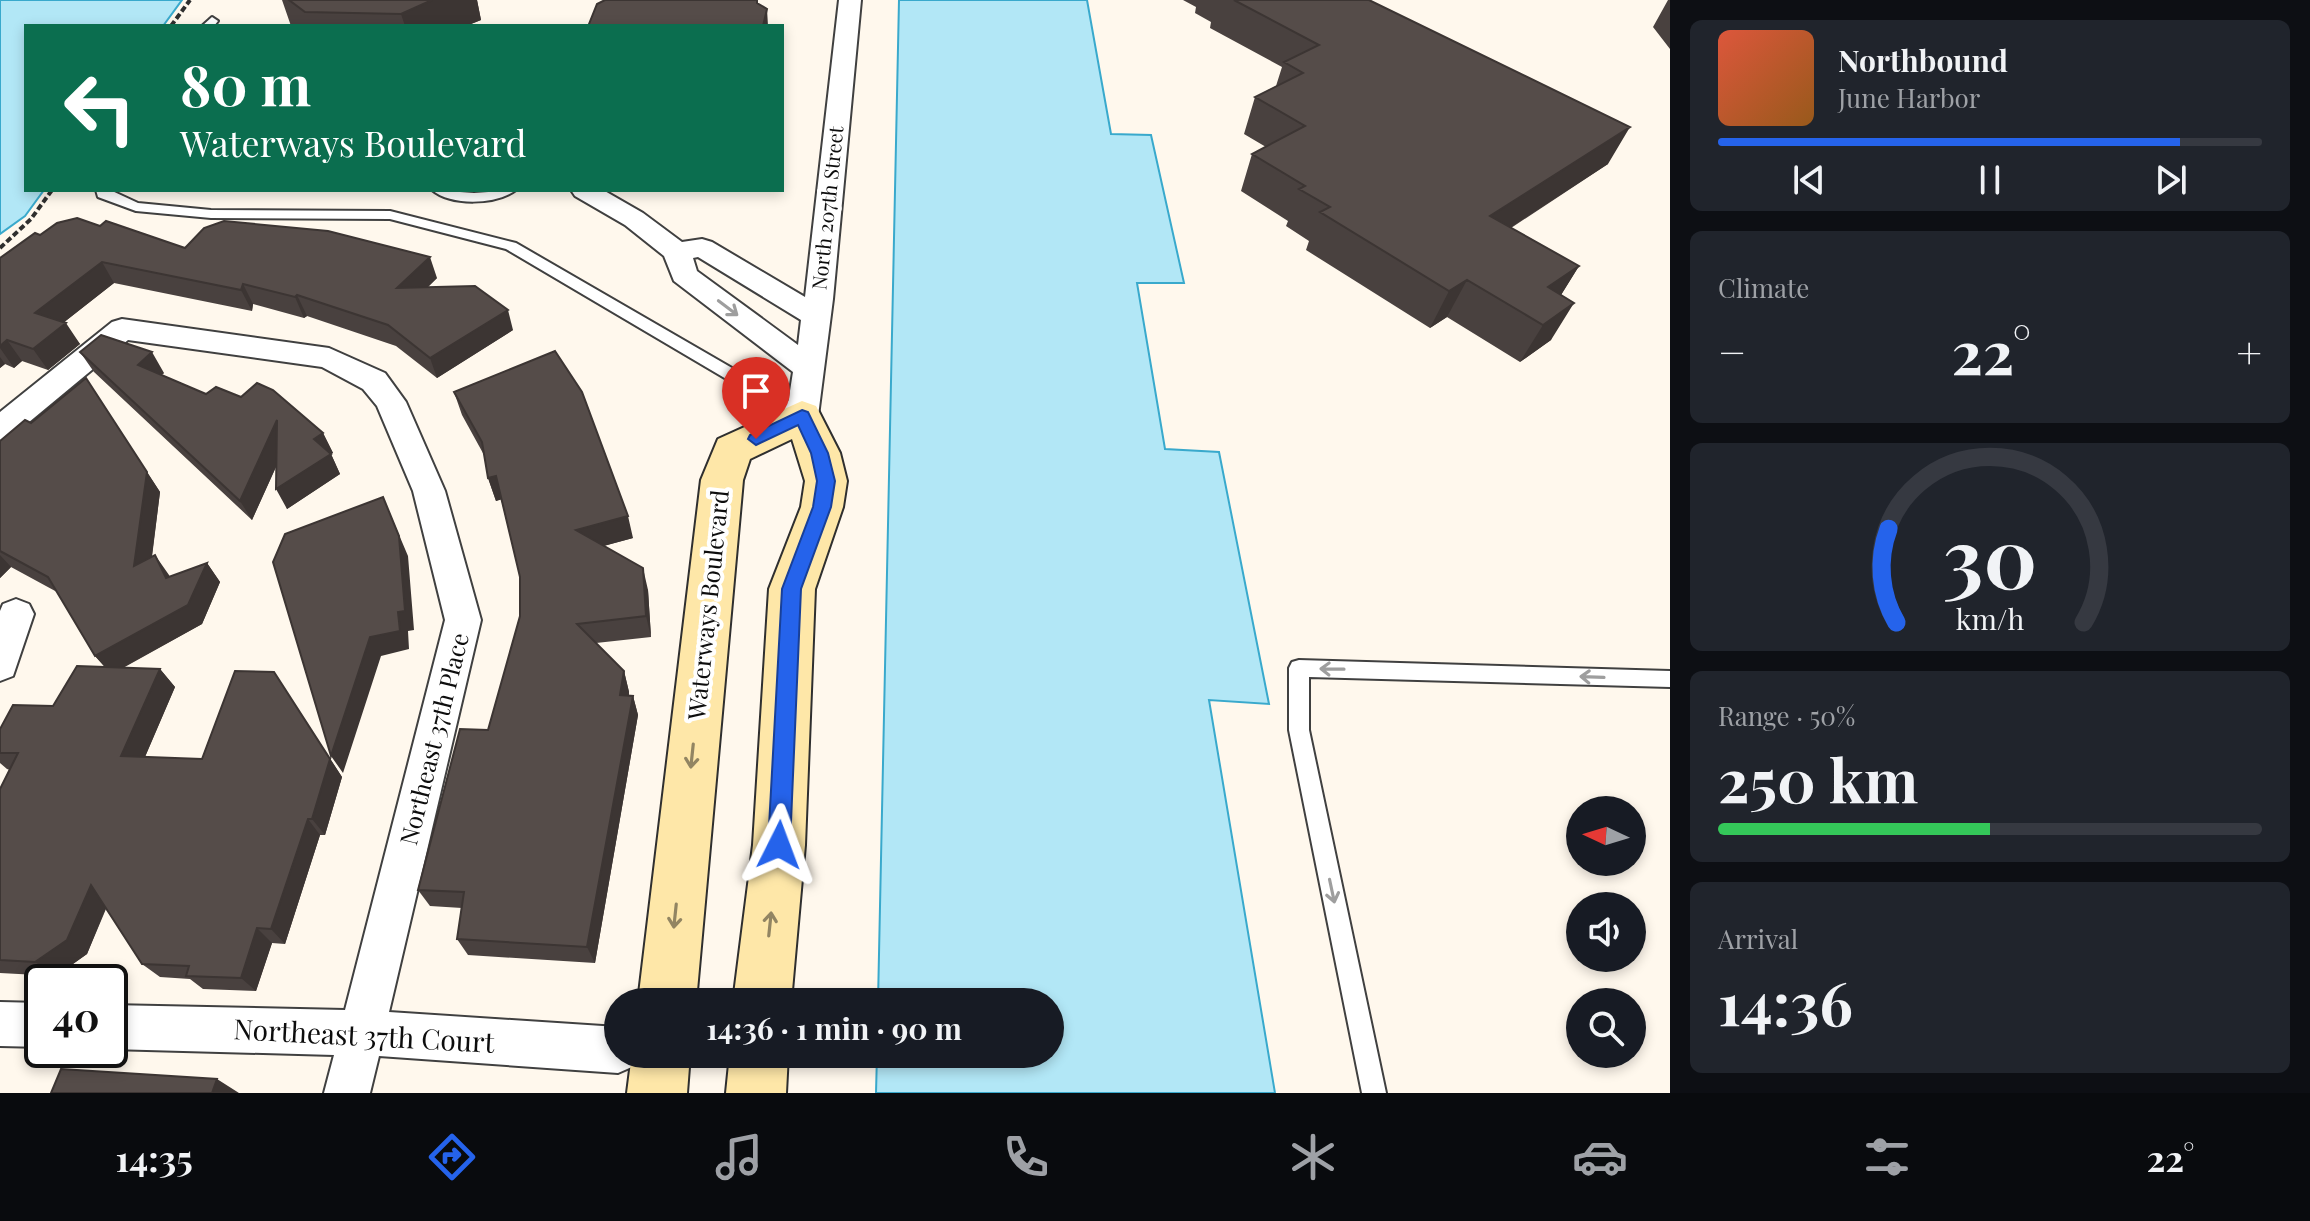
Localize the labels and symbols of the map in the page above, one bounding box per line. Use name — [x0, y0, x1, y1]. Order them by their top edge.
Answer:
street label: North 207th Street — [804, 124, 849, 291]
one-way arrow — [716, 299, 738, 316]
pin — [722, 357, 790, 439]
street label: Waterways Boulevard — [679, 488, 735, 722]
street label: Northeast 37th Place — [391, 629, 475, 848]
one-way arrow — [1319, 661, 1346, 677]
one-way arrow — [1579, 669, 1606, 684]
one-way arrow — [685, 742, 700, 769]
north arrow — [1566, 796, 1646, 876]
position arrow — [737, 803, 821, 887]
one-way arrow — [1325, 878, 1340, 904]
one-way arrow — [668, 903, 683, 929]
one-way arrow — [762, 911, 777, 938]
speed limit sign: 40 — [24, 964, 128, 1068]
street label: Northeast 37th Court — [233, 1009, 496, 1060]

